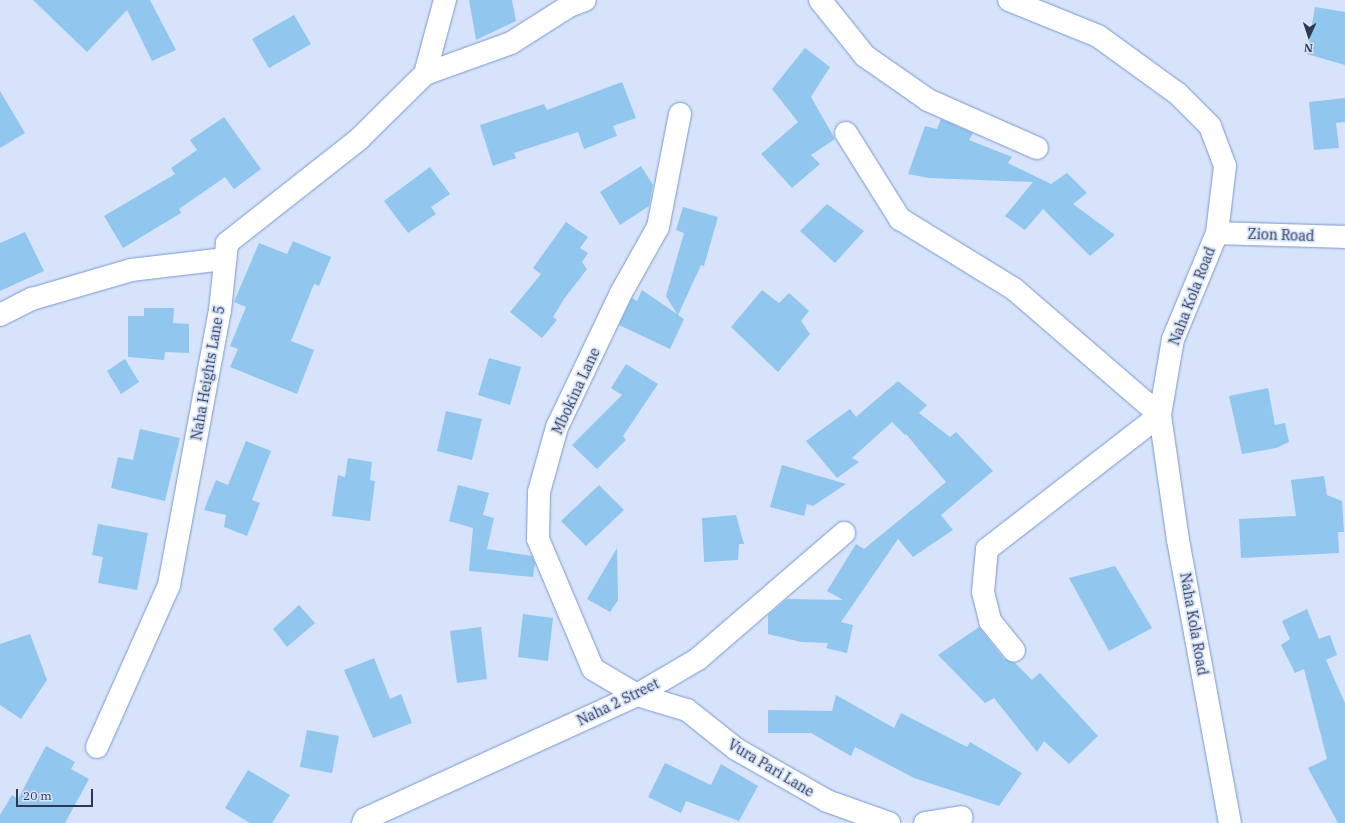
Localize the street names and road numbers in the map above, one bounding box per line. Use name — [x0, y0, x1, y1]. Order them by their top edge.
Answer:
street label: Zion Road — [1247, 225, 1315, 245]
street label: Naha Kola Road — [1166, 244, 1218, 348]
street label: Naha Heights Lane 5 — [188, 304, 228, 442]
street label: Mbokina Lane — [549, 345, 603, 437]
street label: Naha Kola Road — [1177, 571, 1211, 677]
street label: Naha 2 Street — [574, 675, 662, 729]
street label: Vura Pari Lane — [725, 736, 817, 800]

